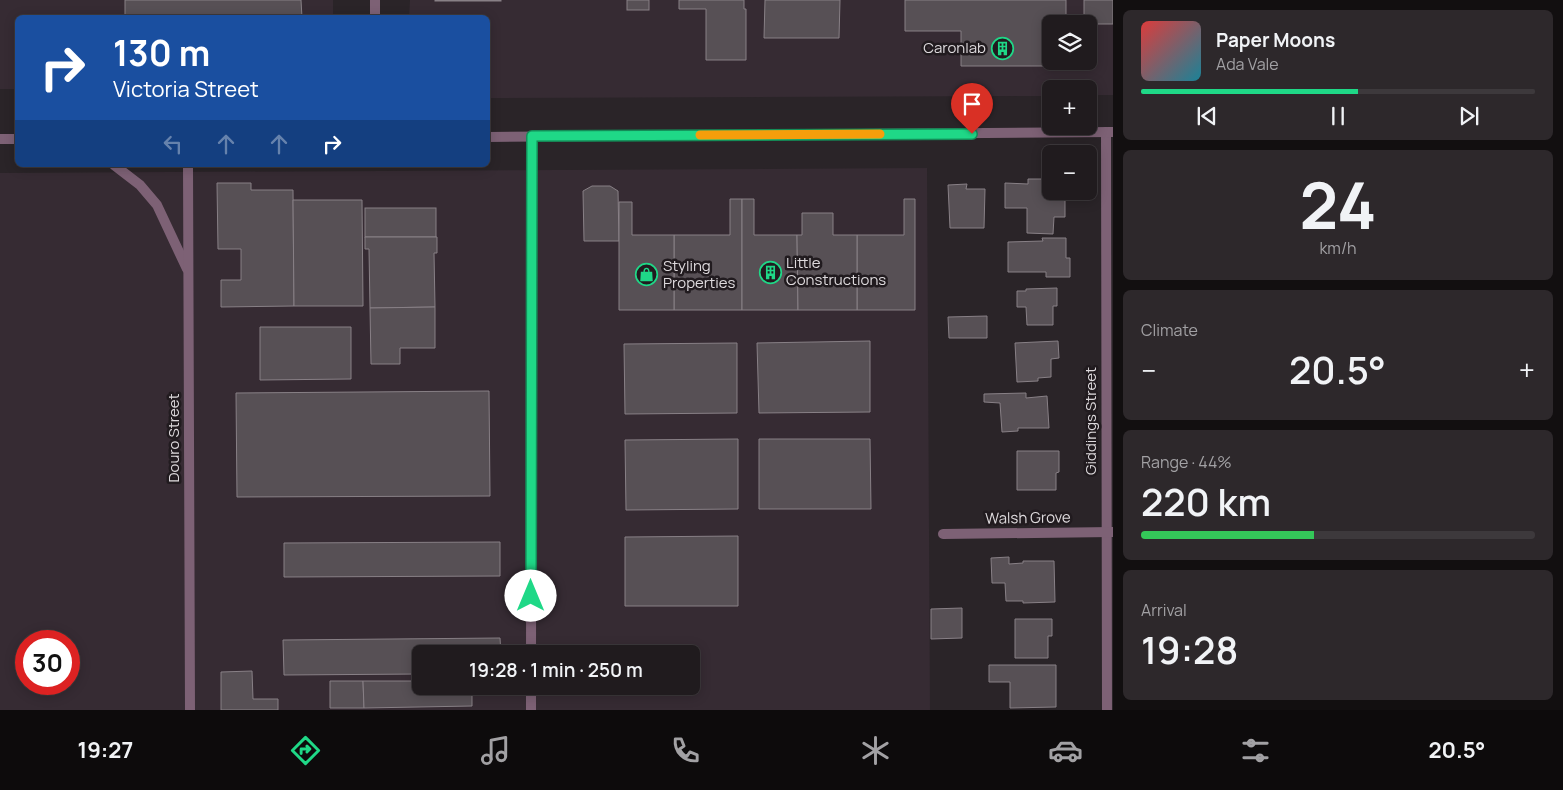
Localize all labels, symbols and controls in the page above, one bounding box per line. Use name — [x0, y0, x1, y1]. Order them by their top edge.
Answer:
map controls — [1042, 15, 1097, 200]
button: layers — [1042, 15, 1097, 70]
text: Paper Moons — [1216, 27, 1335, 53]
text: 130 m — [113, 29, 210, 77]
icon: right — [30, 35, 95, 100]
building icon: Caronlab — [990, 36, 1014, 60]
place label: Caronlab — [923, 37, 986, 58]
text: Ada Vale — [1216, 53, 1279, 75]
text: Victoria Street — [113, 74, 259, 104]
button: + — [1042, 80, 1097, 135]
pin — [951, 83, 993, 134]
icon: arrive — [958, 90, 986, 118]
icon: previous — [1193, 102, 1221, 130]
icon: pause — [1324, 102, 1352, 130]
icon: next — [1455, 102, 1483, 130]
icon: left — [159, 130, 187, 158]
icon: ahead — [212, 130, 240, 158]
icon: ahead — [265, 130, 293, 158]
icon: right — [318, 130, 346, 158]
button: − — [1042, 145, 1097, 200]
text: 24 — [1300, 160, 1376, 249]
text: km/h — [1319, 237, 1357, 259]
place label: Little Constructions — [786, 252, 886, 290]
place label: Styling Properties — [663, 255, 736, 293]
building icon: Little Constructions — [758, 260, 782, 284]
shop icon: Styling Properties — [635, 263, 659, 287]
text: Climate — [1141, 319, 1198, 341]
text: 20.5° — [1289, 343, 1386, 395]
text: − — [1141, 351, 1156, 389]
text: + — [1519, 351, 1535, 389]
street label: Giddings Street — [1080, 367, 1101, 475]
street label: Douro Street — [163, 393, 184, 483]
text: Range · 44% — [1141, 451, 1232, 473]
text: 220 km — [1141, 475, 1271, 527]
street label: Walsh Grove — [985, 506, 1071, 529]
position arrow — [504, 569, 556, 621]
text: Arrival — [1141, 599, 1187, 621]
text: 19:28 — [1141, 623, 1238, 675]
speed limit sign: 30 — [15, 630, 80, 695]
text: 19:28 · 1 min · 250 m — [469, 657, 643, 683]
icon: directions — [288, 733, 323, 768]
icon: music — [478, 733, 513, 768]
icon: phone — [668, 733, 703, 768]
icon: climate — [858, 733, 893, 768]
icon: car — [1048, 733, 1083, 768]
icon: filters — [1238, 733, 1273, 768]
text: 19:27 — [78, 735, 133, 765]
text: 20.5° — [1428, 735, 1485, 765]

